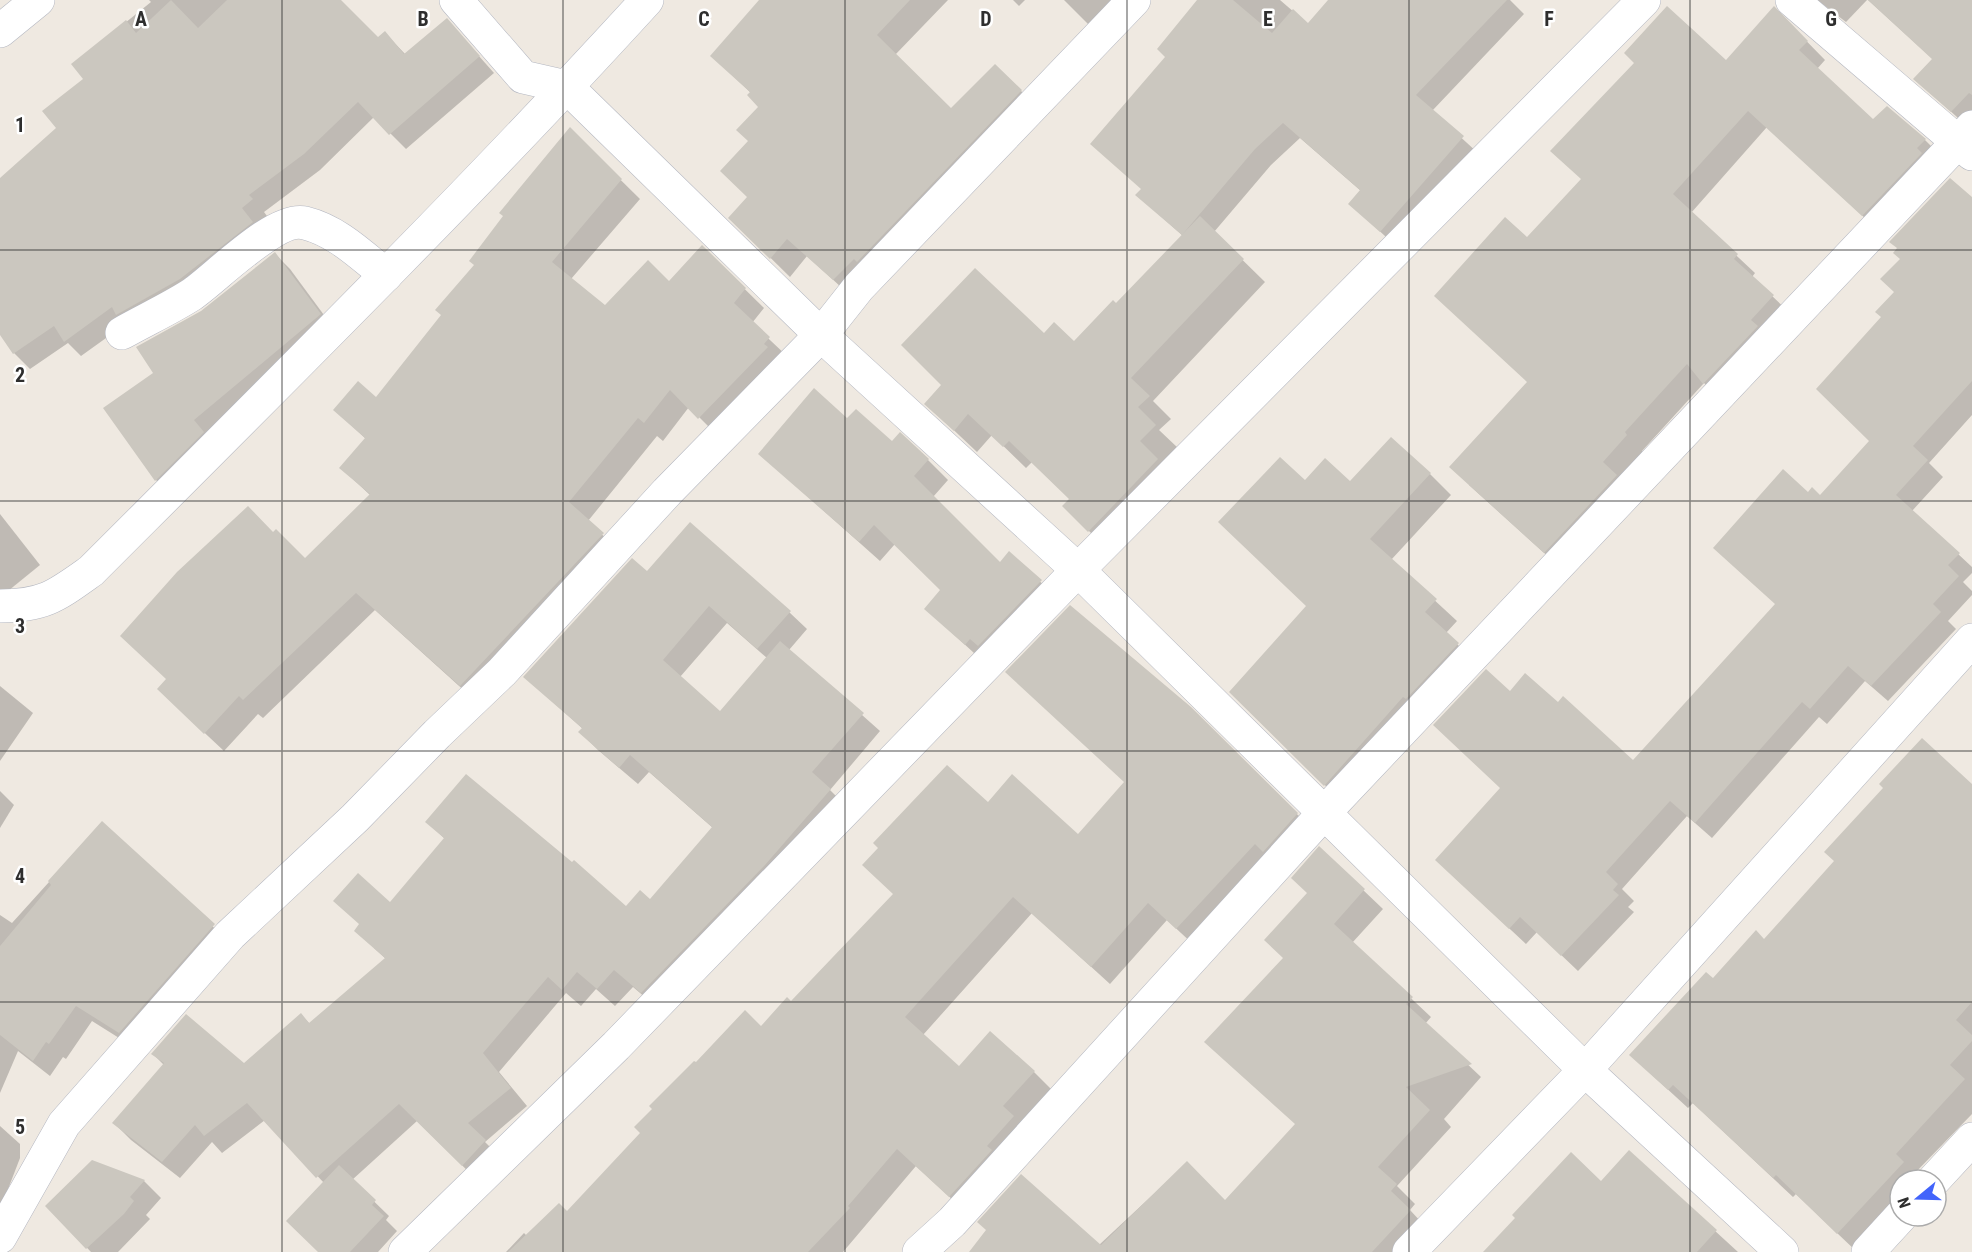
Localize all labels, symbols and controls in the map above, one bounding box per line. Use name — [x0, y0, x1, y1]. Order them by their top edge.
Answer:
text: A — [135, 7, 147, 31]
text: B — [417, 7, 429, 31]
text: C — [698, 7, 710, 31]
text: D — [980, 7, 992, 31]
text: E — [1263, 7, 1273, 31]
text: F — [1544, 7, 1554, 31]
text: G — [1825, 7, 1837, 31]
text: 1 — [15, 113, 25, 137]
text: 2 — [15, 363, 25, 387]
text: 3 — [15, 614, 25, 638]
text: 4 — [15, 864, 25, 888]
text: 5 — [15, 1115, 25, 1139]
north arrow — [1888, 1168, 1948, 1228]
text: N — [1894, 1195, 1915, 1210]

